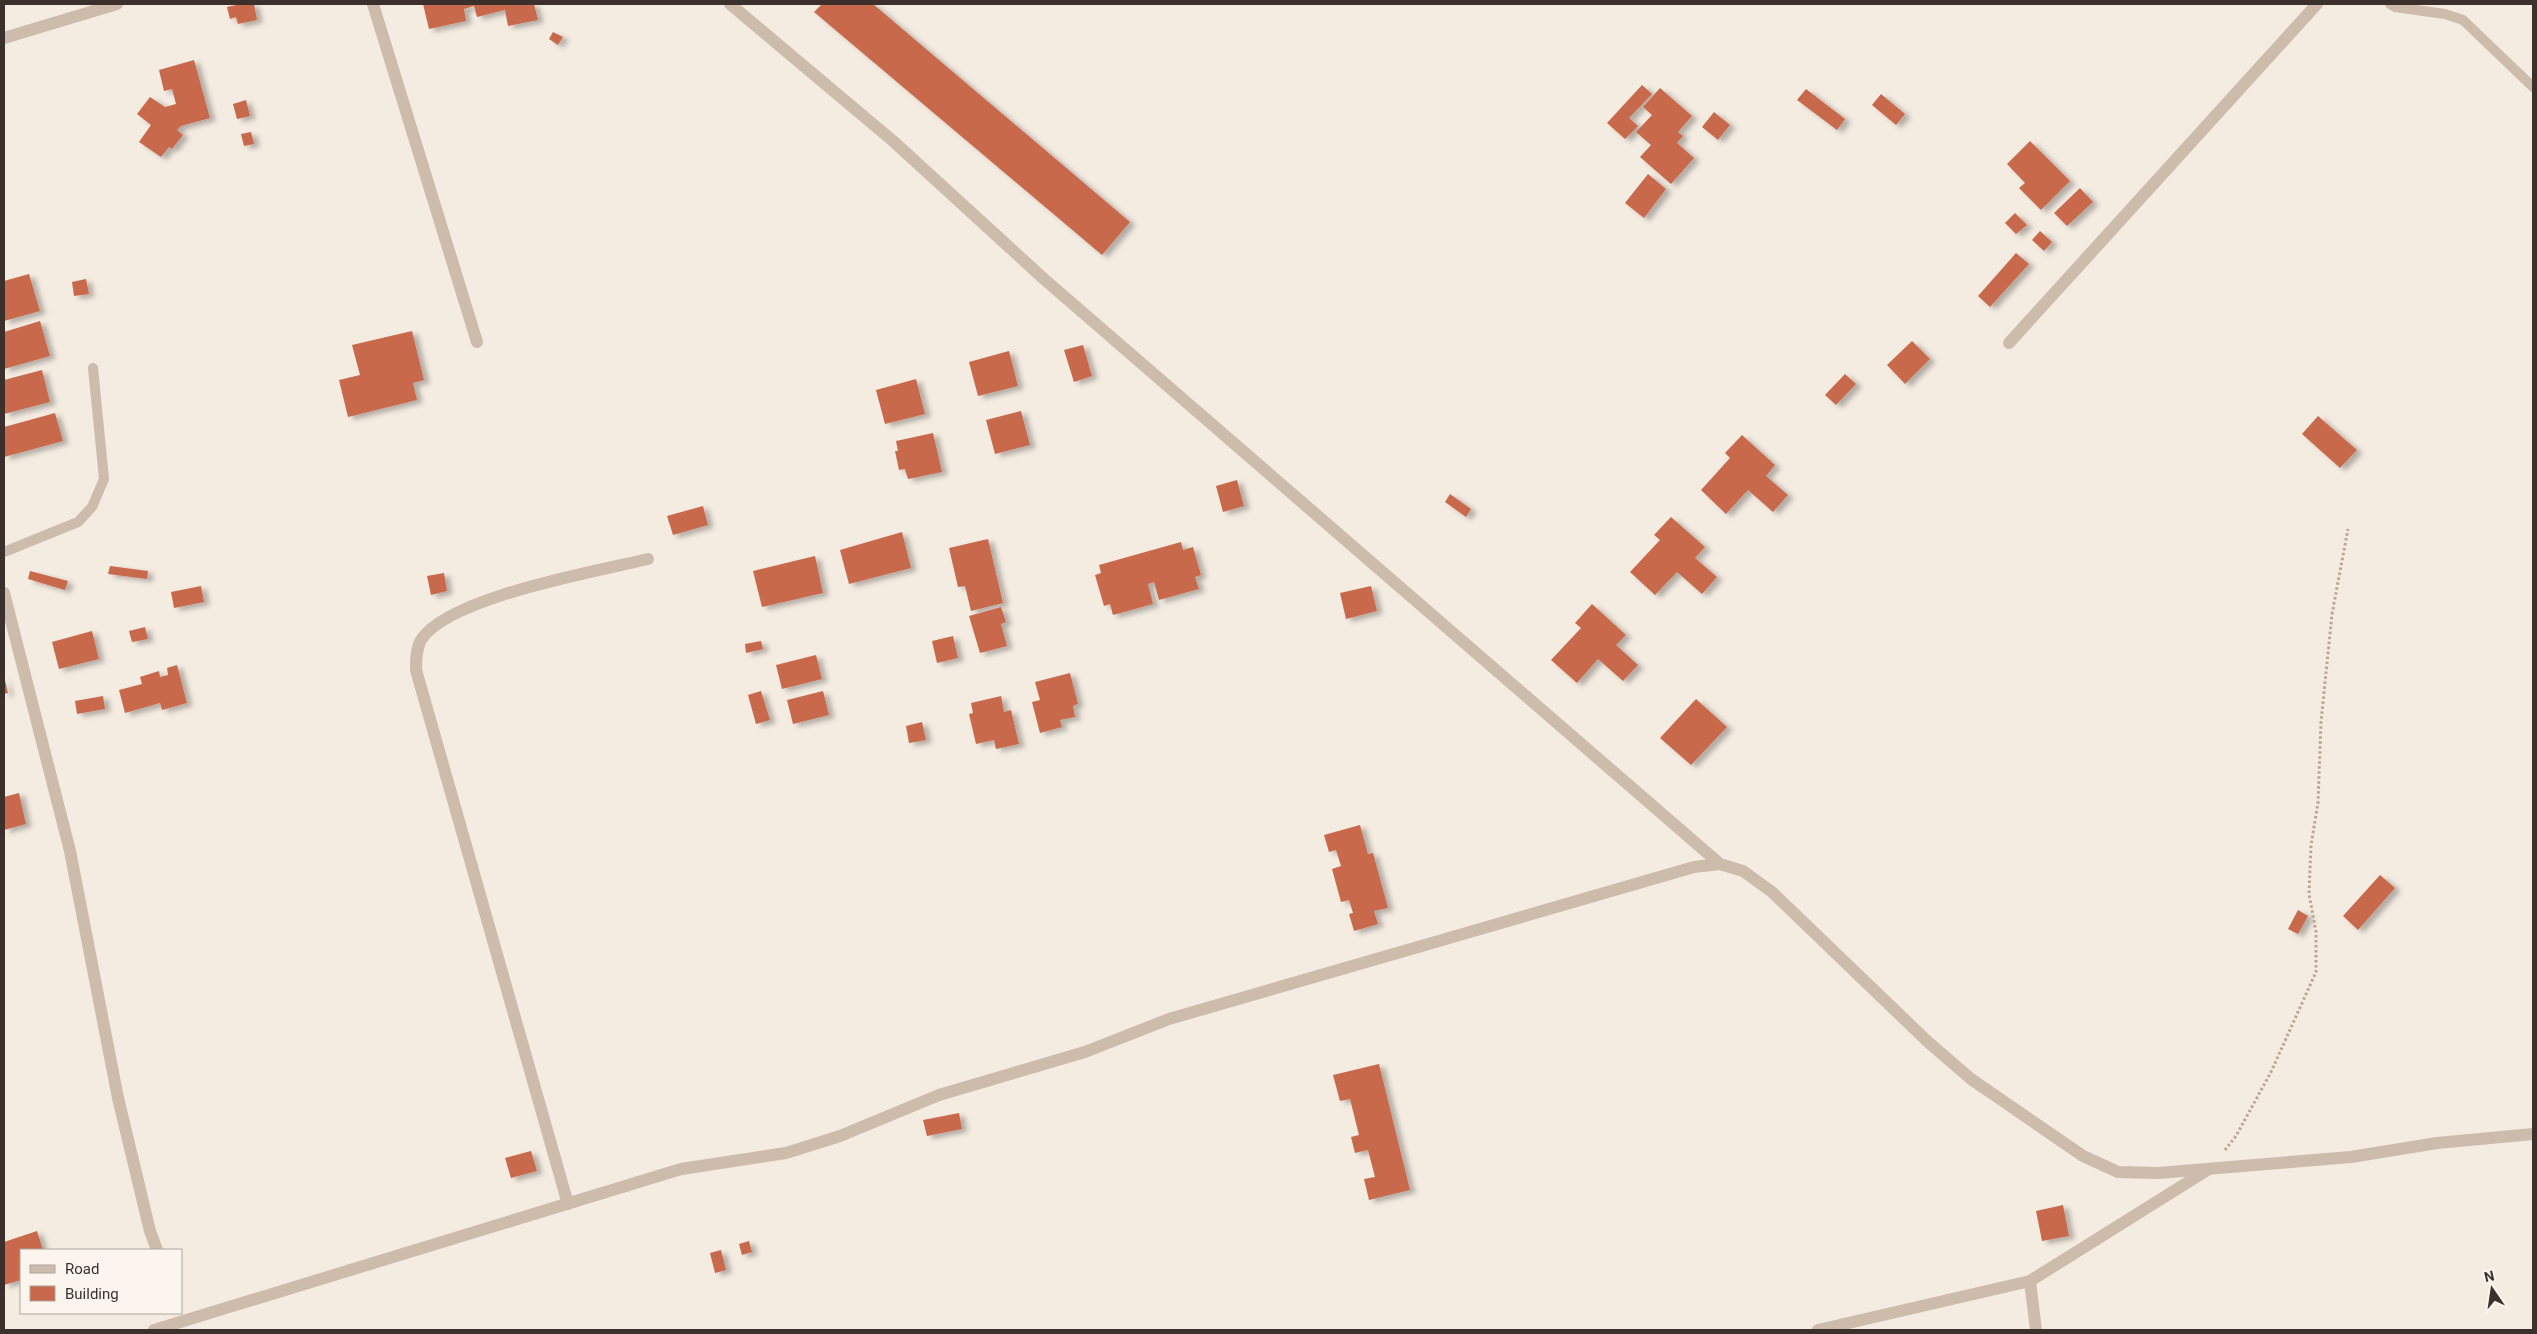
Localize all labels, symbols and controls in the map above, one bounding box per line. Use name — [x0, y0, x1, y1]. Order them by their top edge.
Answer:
legend — [20, 1249, 182, 1314]
text: Road — [65, 1260, 99, 1278]
north arrow — [2467, 1264, 2517, 1314]
text: N — [2482, 1267, 2496, 1285]
text: Building — [65, 1285, 119, 1303]

